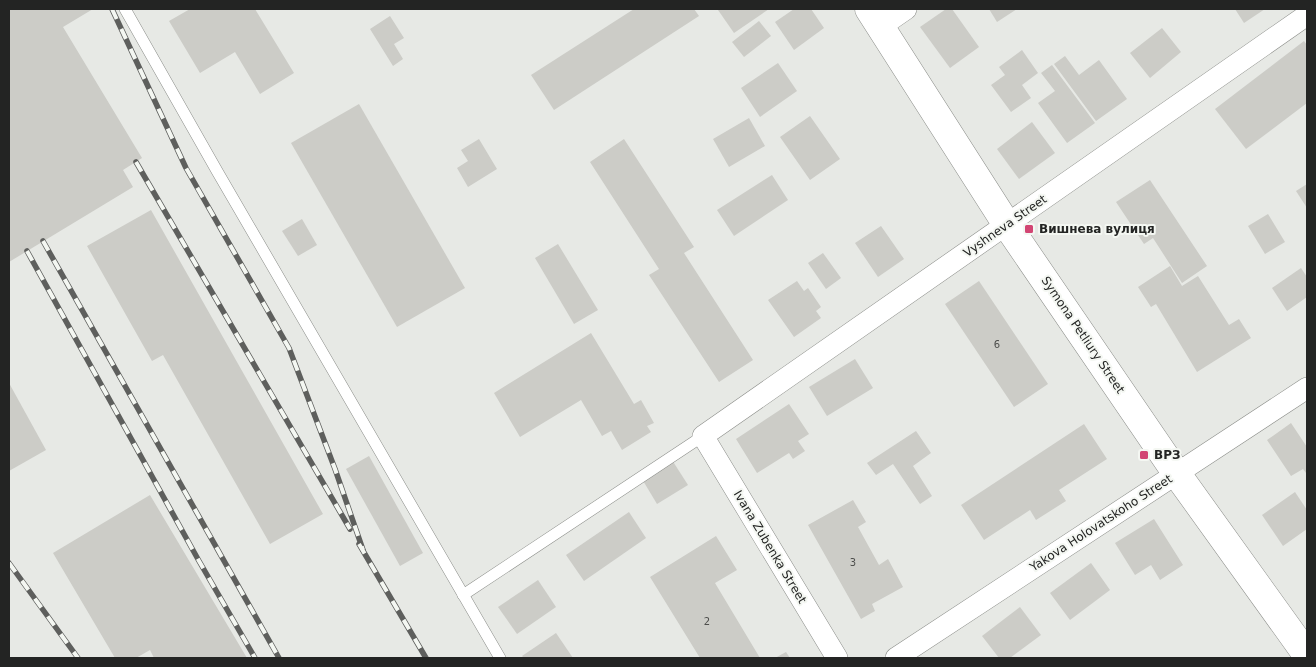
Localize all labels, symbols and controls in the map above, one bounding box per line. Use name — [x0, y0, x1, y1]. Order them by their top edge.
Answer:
street label: Vyshneva Street — [961, 192, 1050, 260]
place label: Вишнева вулиця — [1039, 222, 1155, 236]
marker: Вишнева вулиця — [1023, 223, 1035, 235]
street label: Symona Petliury Street — [1039, 274, 1128, 396]
house number: 6 — [994, 339, 1000, 350]
place label: ВРЗ — [1154, 448, 1180, 462]
marker: ВРЗ — [1138, 449, 1150, 461]
street label: Yakova Holovatskoho Street — [1026, 472, 1175, 575]
street label: Ivana Zubenka Street — [731, 488, 810, 606]
house number: 3 — [850, 557, 856, 568]
house number: 2 — [704, 616, 710, 627]

